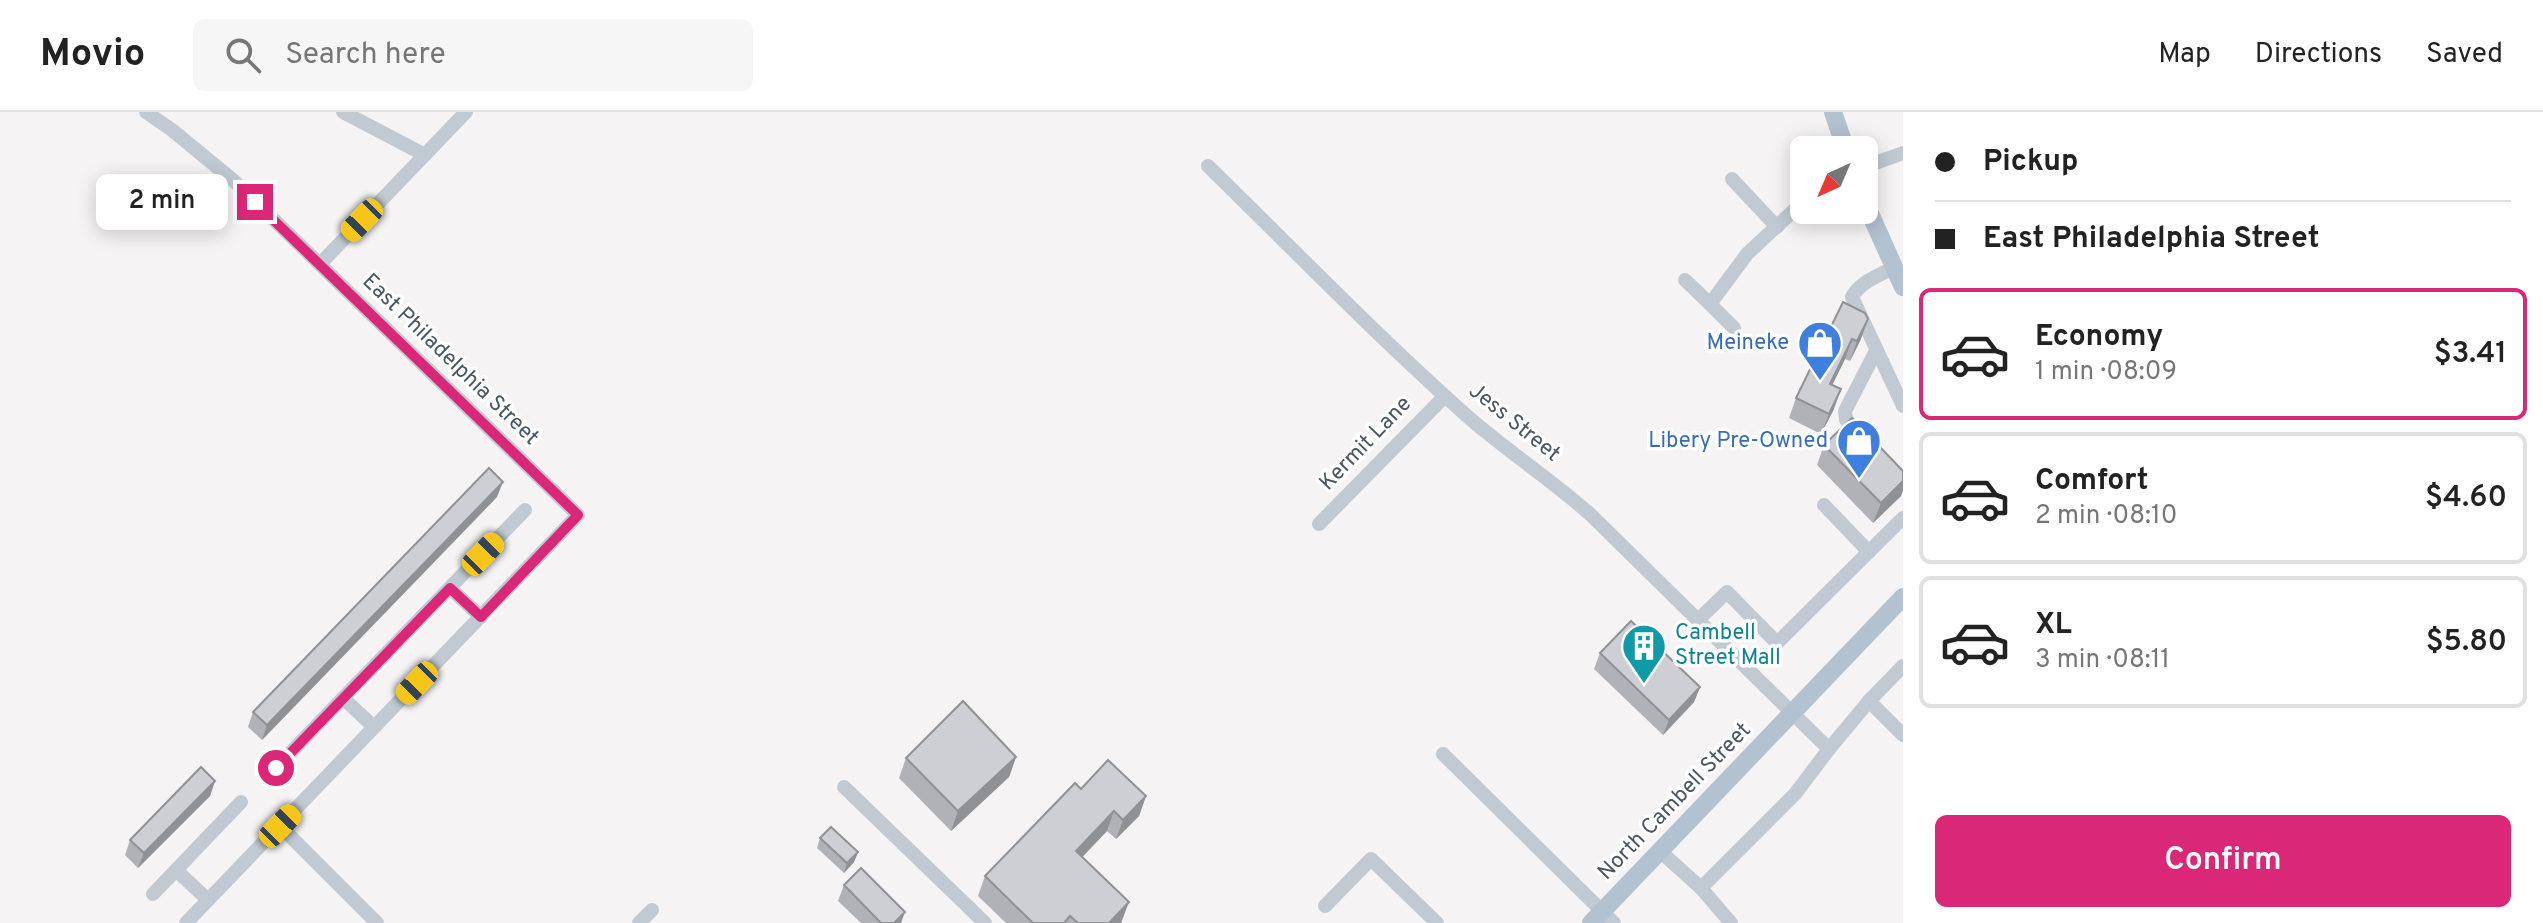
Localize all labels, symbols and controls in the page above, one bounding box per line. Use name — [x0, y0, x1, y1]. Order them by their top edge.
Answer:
search box — [193, 19, 753, 91]
text: Movio — [40, 31, 145, 80]
icon: search — [221, 33, 265, 77]
text: Search here — [285, 37, 446, 74]
text: Map — [2158, 37, 2211, 73]
text: Directions — [2255, 37, 2382, 73]
text: Saved — [2426, 37, 2503, 73]
north arrow — [1790, 136, 1878, 224]
map controls — [1790, 136, 1878, 224]
text: Pickup — [1983, 144, 2078, 181]
callout: 2 min — [95, 174, 227, 230]
route end — [237, 184, 273, 220]
text: 2 min — [128, 185, 196, 218]
car — [337, 194, 387, 246]
text: East Philadelphia Street — [1983, 221, 2319, 258]
street label: East Philadelphia Street — [356, 269, 544, 451]
icon: car — [1939, 318, 2011, 390]
shop icon: Meineke — [1796, 319, 1844, 382]
text: Economy — [2035, 319, 2163, 356]
place label: Meineke — [1706, 330, 1789, 357]
text: $3.41 — [2434, 336, 2507, 373]
text: 1 min · 08:09 — [2035, 356, 2177, 389]
street label: Jess Street — [1463, 378, 1565, 468]
street label: Kermit Lane — [1314, 391, 1418, 497]
shop icon: Libery Pre-Owned — [1835, 417, 1883, 480]
place label: Libery Pre-Owned — [1648, 428, 1828, 455]
icon: car — [1939, 462, 2011, 534]
text: Comfort — [2035, 463, 2148, 500]
text: $4.60 — [2425, 480, 2507, 517]
text: 2 min · 08:10 — [2035, 500, 2177, 533]
car — [458, 528, 508, 580]
icon: car — [1939, 606, 2011, 678]
text: XL — [2035, 607, 2072, 644]
place label: Cambell Street Mall — [1675, 620, 1781, 672]
building icon: Cambell Street Mall — [1620, 622, 1668, 685]
text: $5.80 — [2426, 624, 2507, 661]
text: 3 min · 08:11 — [2035, 644, 2170, 677]
car — [392, 657, 442, 709]
street label: North Cambell Street — [1593, 718, 1757, 886]
route start — [258, 750, 294, 786]
car — [255, 800, 305, 852]
button: Confirm — [1935, 815, 2511, 907]

